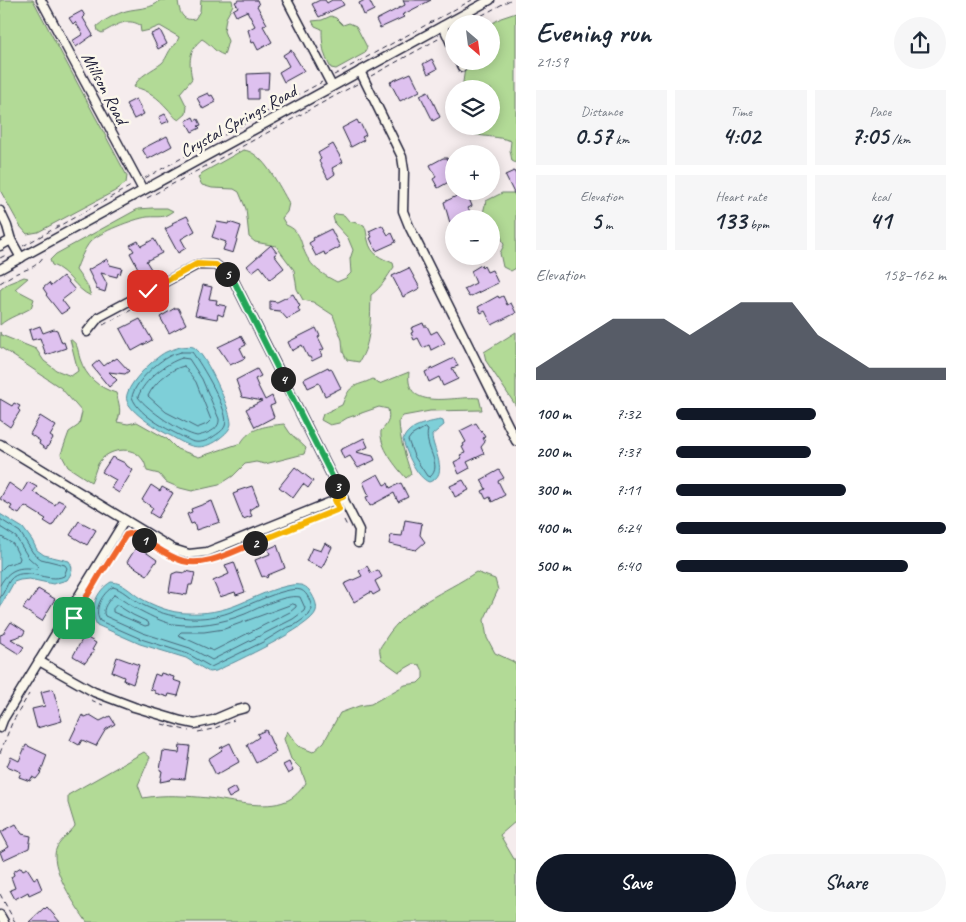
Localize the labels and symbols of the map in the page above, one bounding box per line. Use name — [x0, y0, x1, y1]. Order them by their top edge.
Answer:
north arrow — [445, 15, 500, 70]
street label: Millson Road — [77, 48, 134, 130]
street label: Crystal Springs Road — [176, 79, 303, 162]
pin: 5 — [214, 262, 240, 286]
pin — [127, 270, 169, 312]
pin: 4 — [270, 366, 296, 392]
pin: 3 — [324, 474, 350, 498]
pin: 1 — [132, 528, 156, 552]
pin: 2 — [242, 530, 268, 556]
pin — [53, 597, 95, 639]

